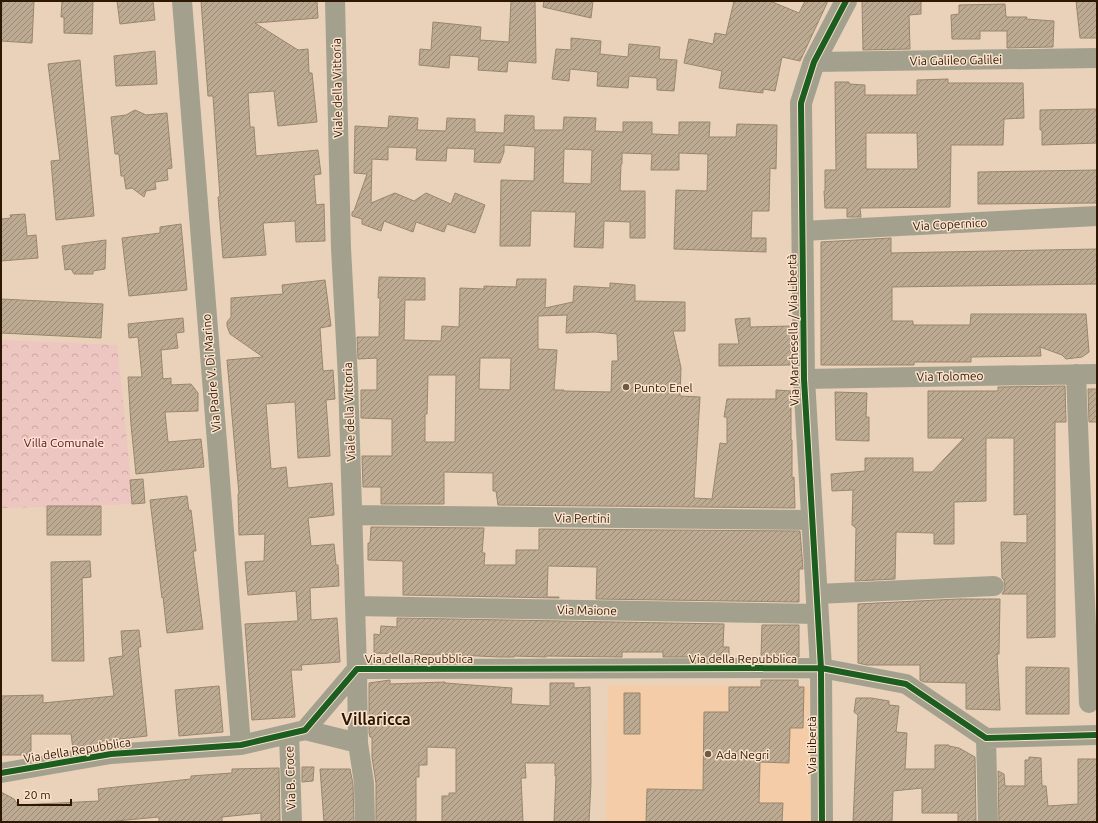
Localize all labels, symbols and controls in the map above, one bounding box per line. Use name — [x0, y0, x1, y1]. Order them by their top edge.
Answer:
street label: Viale della Vittoria — [330, 38, 344, 138]
street label: Via Galileo Galilei — [910, 53, 1002, 67]
street label: Via Copernico — [912, 216, 988, 232]
street label: Via Marchesella / Via Libertà — [785, 254, 801, 406]
street label: Via Padre V. Di Marino — [199, 313, 223, 433]
street label: Viale della Vittoria — [341, 362, 357, 462]
street label: Via Tolomeo — [916, 369, 984, 383]
place label: Punto Enel — [634, 381, 693, 394]
marker: Punto Enel — [621, 382, 631, 392]
park label: Villa Comunale — [24, 436, 104, 449]
street label: Via Pertini — [554, 511, 610, 525]
street label: Via Maione — [557, 603, 617, 617]
street label: Via della Repubblica — [365, 652, 473, 665]
street label: Via della Repubblica — [689, 652, 797, 665]
district label: Villaricca — [341, 710, 411, 728]
street label: Via Libertà — [805, 716, 818, 774]
street label: Via della Repubblica — [22, 735, 132, 765]
street label: Via B. Croce — [282, 746, 298, 810]
place label: Ada Negri — [716, 748, 769, 761]
marker: Ada Negri — [703, 749, 713, 759]
scale bar — [18, 781, 71, 807]
text: 20 m — [24, 788, 51, 801]

